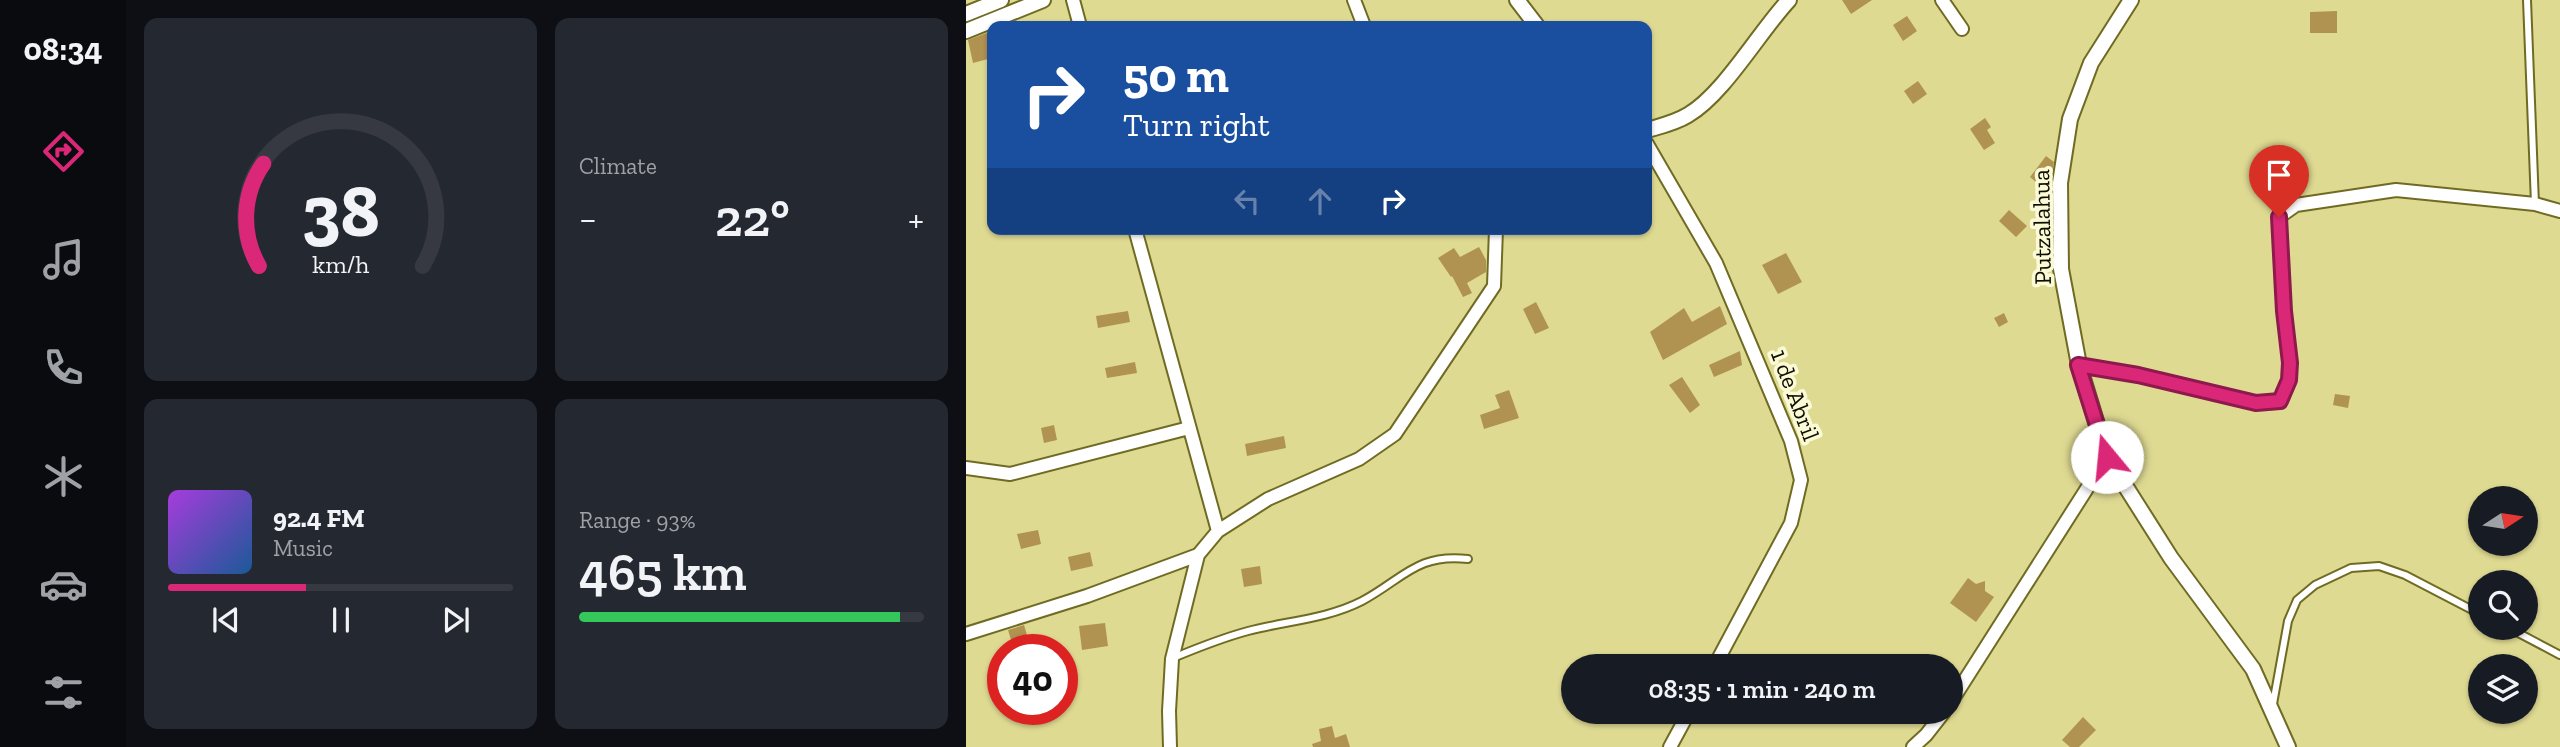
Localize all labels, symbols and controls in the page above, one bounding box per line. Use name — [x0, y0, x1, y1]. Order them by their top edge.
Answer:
text: 08:34 — [24, 30, 102, 68]
text: 50 m — [1123, 46, 1229, 105]
icon: right — [1008, 49, 1099, 140]
text: Turn right — [1123, 106, 1270, 144]
icon: directions — [39, 127, 88, 176]
pin — [2249, 145, 2309, 217]
text: Climate — [579, 152, 657, 180]
icon: arrive — [2260, 156, 2298, 194]
text: 38 — [301, 167, 380, 255]
street label: Putzalahua — [2026, 169, 2057, 285]
icon: left — [1228, 182, 1266, 220]
icon: ahead — [1301, 182, 1339, 220]
icon: right — [1374, 182, 1412, 220]
text: 22° — [715, 187, 790, 249]
text: − — [579, 196, 597, 242]
text: + — [908, 196, 924, 242]
icon: music — [39, 235, 88, 284]
text: km/h — [312, 248, 369, 278]
icon: phone — [39, 343, 88, 392]
street label: 1 de Abril — [1765, 345, 1826, 445]
position arrow — [2070, 420, 2144, 494]
icon: climate — [39, 452, 88, 501]
north arrow — [2468, 486, 2538, 556]
map controls — [2468, 486, 2538, 724]
text: 92.4 FM — [273, 502, 365, 534]
text: Range · 93% — [579, 506, 696, 534]
text: Music — [273, 534, 333, 562]
text: 465 km — [579, 541, 747, 603]
icon: car — [39, 560, 88, 609]
button: search — [2468, 570, 2538, 640]
icon: previous — [207, 601, 245, 639]
icon: pause — [322, 601, 360, 639]
icon: next — [437, 601, 475, 639]
speed limit sign: 40 — [987, 634, 1078, 725]
button: layers — [2468, 654, 2538, 724]
icon: filters — [39, 668, 88, 717]
text: 08:35 · 1 min · 240 m — [1648, 673, 1876, 705]

